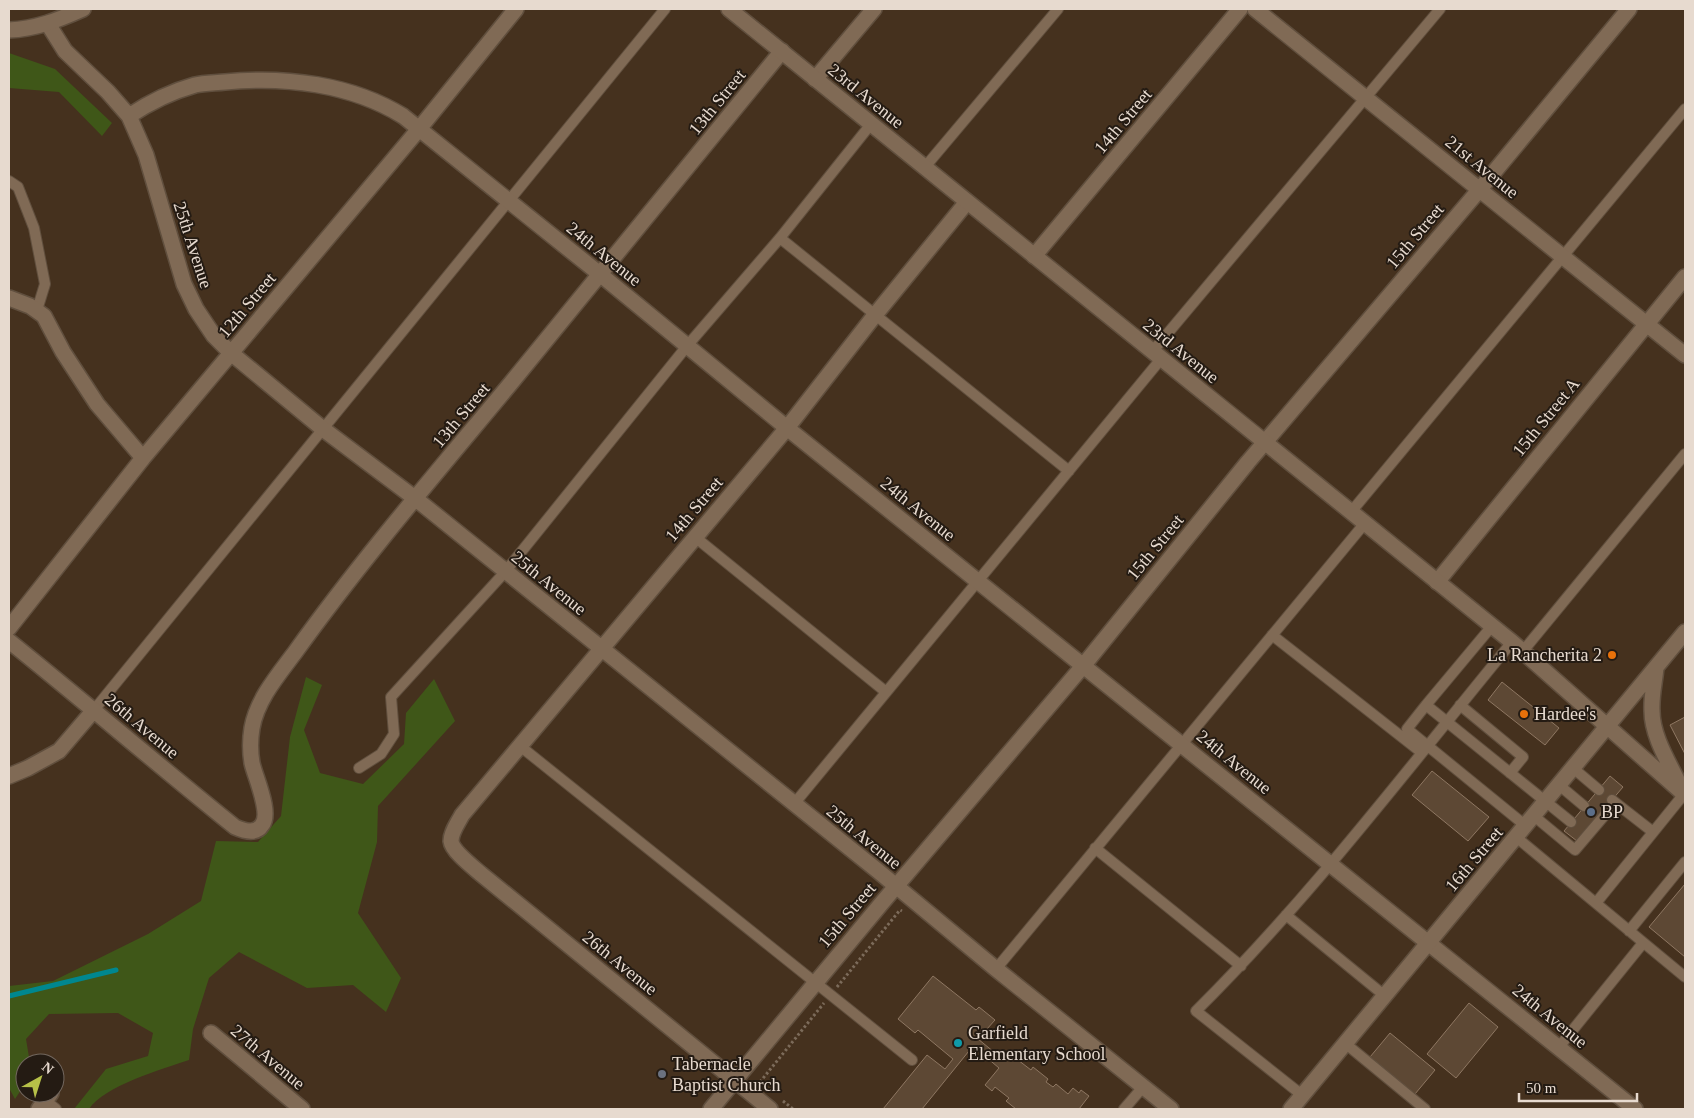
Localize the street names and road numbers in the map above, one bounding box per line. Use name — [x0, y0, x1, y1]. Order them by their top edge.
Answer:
street label: 23rd Avenue — [824, 60, 908, 132]
street label: 13th Street — [685, 65, 749, 139]
street label: 14th Street — [1090, 85, 1156, 157]
street label: 21st Avenue — [1441, 131, 1523, 203]
street label: 25th Avenue — [170, 199, 216, 291]
street label: 15th Street — [1382, 200, 1448, 272]
street label: 24th Avenue — [563, 218, 645, 290]
street label: 12th Street — [214, 269, 280, 341]
street label: 23rd Avenue — [1139, 315, 1223, 387]
street label: 15th Street A — [1508, 374, 1584, 460]
street label: 13th Street — [428, 379, 494, 451]
street label: 14th Street — [661, 473, 727, 545]
street label: 24th Avenue — [877, 473, 959, 545]
street label: 15th Street — [1123, 510, 1187, 584]
street label: 25th Avenue — [508, 547, 590, 619]
street label: 26th Avenue — [101, 689, 183, 763]
street label: 24th Avenue — [1193, 726, 1275, 798]
street label: 25th Avenue — [823, 801, 905, 873]
street label: 16th Street — [1441, 823, 1507, 895]
street label: 15th Street — [814, 879, 880, 951]
street label: 26th Avenue — [579, 927, 661, 999]
street label: 24th Avenue — [1509, 980, 1591, 1052]
street label: 27th Avenue — [227, 1020, 309, 1094]

